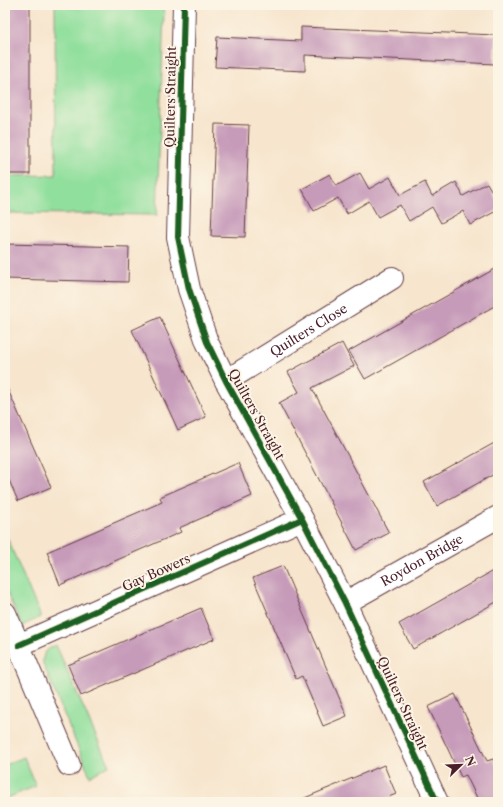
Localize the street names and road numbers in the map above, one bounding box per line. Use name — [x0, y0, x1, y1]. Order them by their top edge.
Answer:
street label: Quilters Straight — [161, 46, 179, 148]
street label: Quilters Close — [267, 300, 350, 360]
street label: Quilters Straight — [225, 366, 289, 463]
street label: Roydon Bridge — [378, 530, 466, 589]
street label: Gay Bowers — [119, 550, 193, 594]
street label: Quilters Straight — [374, 654, 432, 753]

